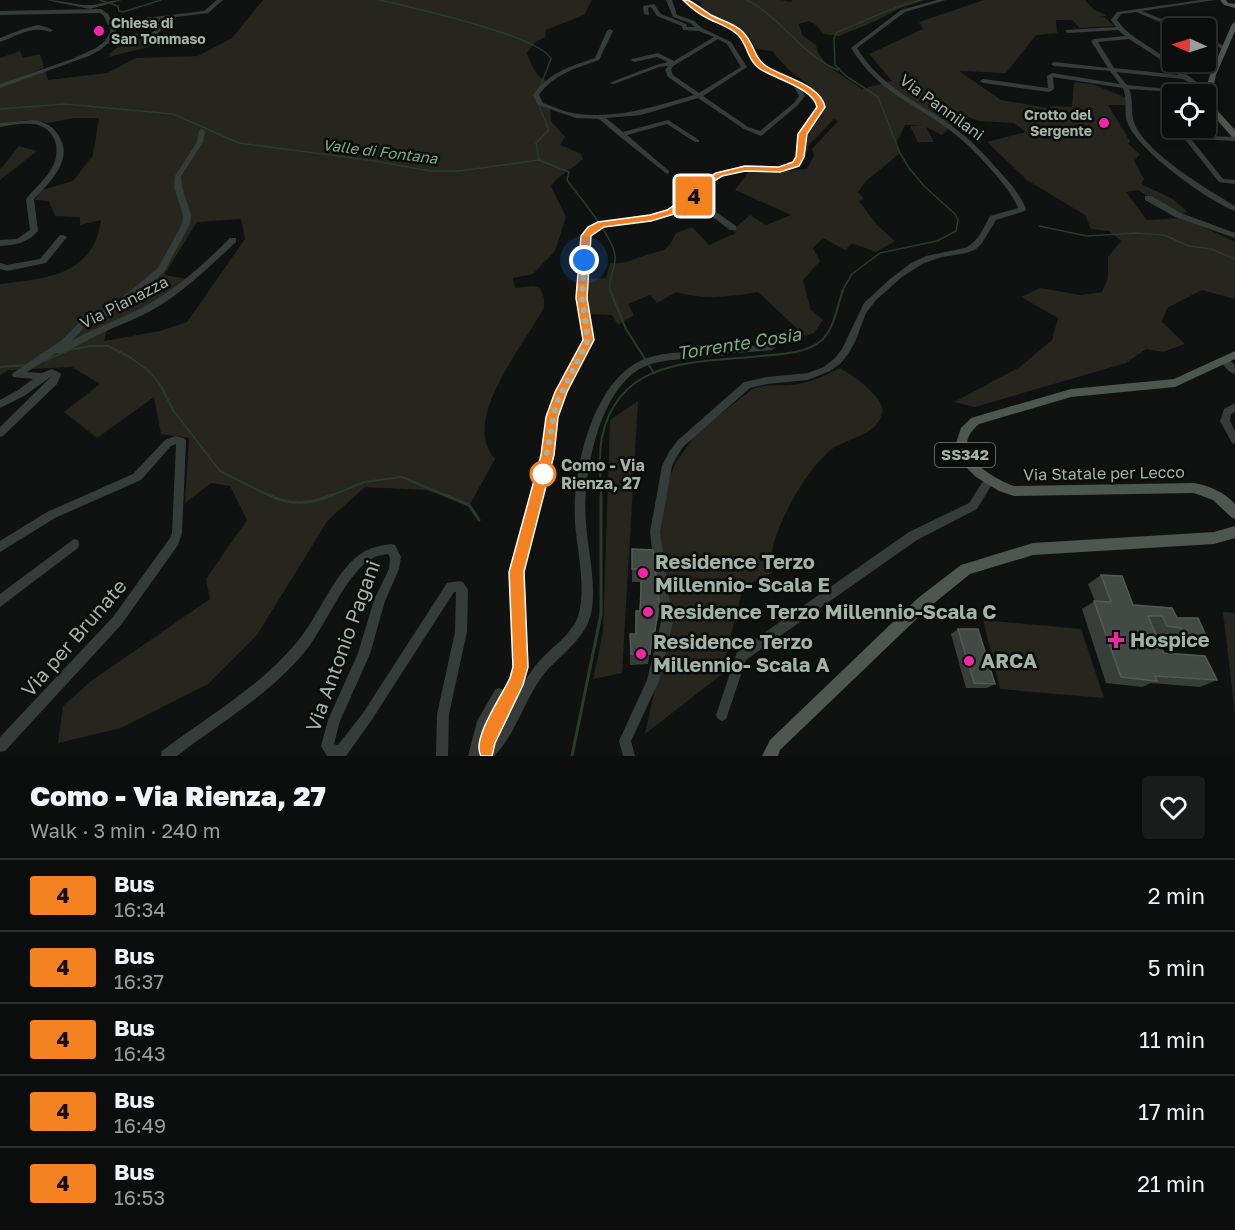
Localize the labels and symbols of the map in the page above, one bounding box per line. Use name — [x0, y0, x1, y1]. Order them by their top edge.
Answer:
place label: Chiesa di San Tommaso — [111, 14, 206, 47]
north arrow — [1162, 18, 1216, 72]
marker: Chiesa di San Tommaso — [92, 24, 106, 38]
street label: Via Pannilani — [896, 70, 988, 144]
place label: Crotto del Sergente — [1024, 106, 1092, 139]
marker: Crotto del Sergente — [1097, 116, 1111, 130]
water label: Valle di Fontana — [322, 135, 439, 167]
line badge: 4 — [674, 176, 714, 216]
your location — [569, 245, 599, 275]
street label: Via Pianazza — [77, 271, 171, 333]
water label: Torrente Cosia — [675, 322, 803, 364]
road number: SS342 — [935, 443, 995, 467]
place label: Como - Via Rienza, 27 — [561, 455, 645, 493]
marker: Como - Via Rienza, 27 — [530, 461, 556, 487]
street label: Via Statale per Lecco — [1023, 462, 1185, 484]
place label: Residence Terzo Millennio- Scala E — [655, 549, 830, 596]
street label: Via Antonio Pagani — [300, 557, 384, 735]
marker: Residence Terzo Millennio- Scala E — [636, 566, 650, 580]
street label: Via per Brunate — [16, 574, 131, 701]
place label: Residence Terzo Millennio-Scala C — [660, 599, 997, 623]
marker: Residence Terzo Millennio-Scala C — [641, 605, 655, 619]
place label: Hospice — [1130, 627, 1210, 651]
place label: Residence Terzo Millennio- Scala A — [653, 629, 830, 676]
marker: Hospice — [1107, 631, 1125, 649]
marker: Residence Terzo Millennio- Scala A — [634, 647, 648, 661]
place label: ARCA — [981, 648, 1037, 672]
marker: ARCA — [962, 654, 976, 668]

